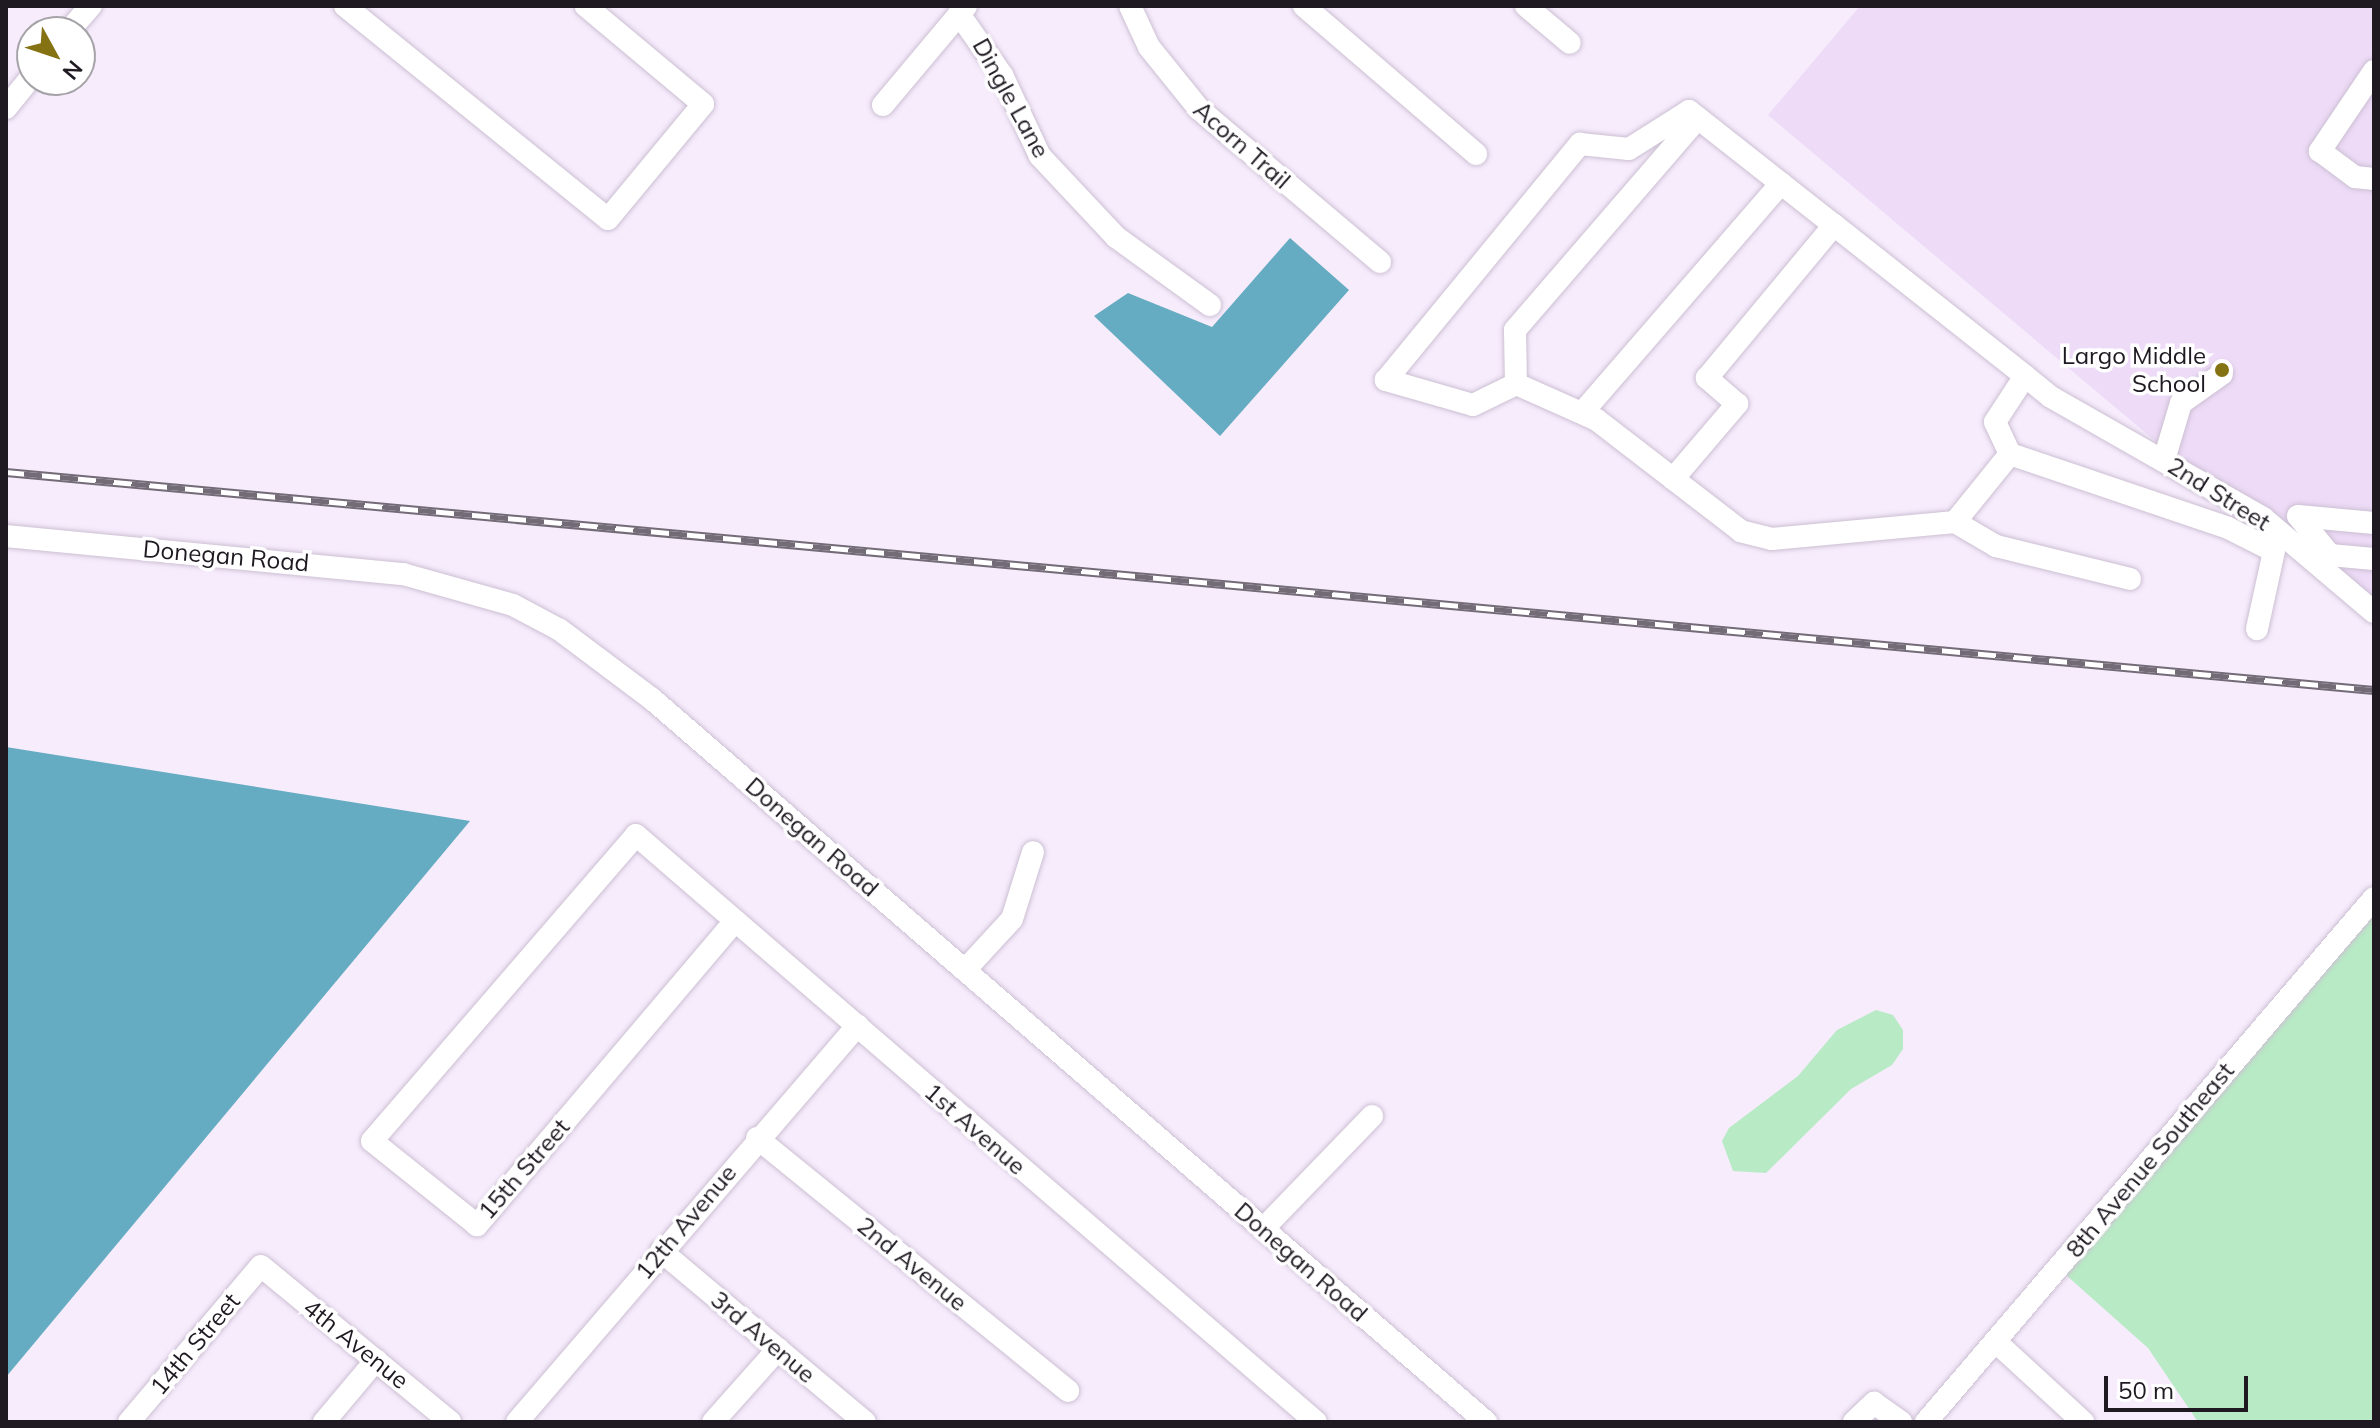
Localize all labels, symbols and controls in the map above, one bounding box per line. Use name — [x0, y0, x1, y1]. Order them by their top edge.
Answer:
north arrow — [16, 16, 96, 96]
street label: Dingle Lane — [966, 33, 1056, 163]
text: N — [57, 55, 89, 86]
street label: Acorn Trail — [1188, 95, 1296, 195]
place label: Largo Middle School — [2062, 342, 2206, 398]
marker: Largo Middle School — [2213, 361, 2231, 379]
street label: 2nd Street — [2162, 451, 2276, 537]
street label: Donegan Road — [142, 534, 310, 578]
street label: Donegan Road — [740, 771, 884, 903]
street label: 8th Avenue Southeast — [2060, 1057, 2240, 1263]
street label: 1st Avenue — [919, 1077, 1031, 1181]
street label: 15th Street — [472, 1113, 576, 1225]
street label: 12th Avenue — [630, 1159, 742, 1285]
street label: Donegan Road — [1229, 1196, 1373, 1328]
street label: 2nd Avenue — [851, 1211, 973, 1317]
street label: 3rd Avenue — [705, 1285, 821, 1389]
street label: 14th Street — [144, 1287, 246, 1401]
street label: 4th Avenue — [298, 1293, 414, 1395]
scale bar — [2108, 1360, 2252, 1410]
text: 50 m — [2118, 1375, 2174, 1405]

